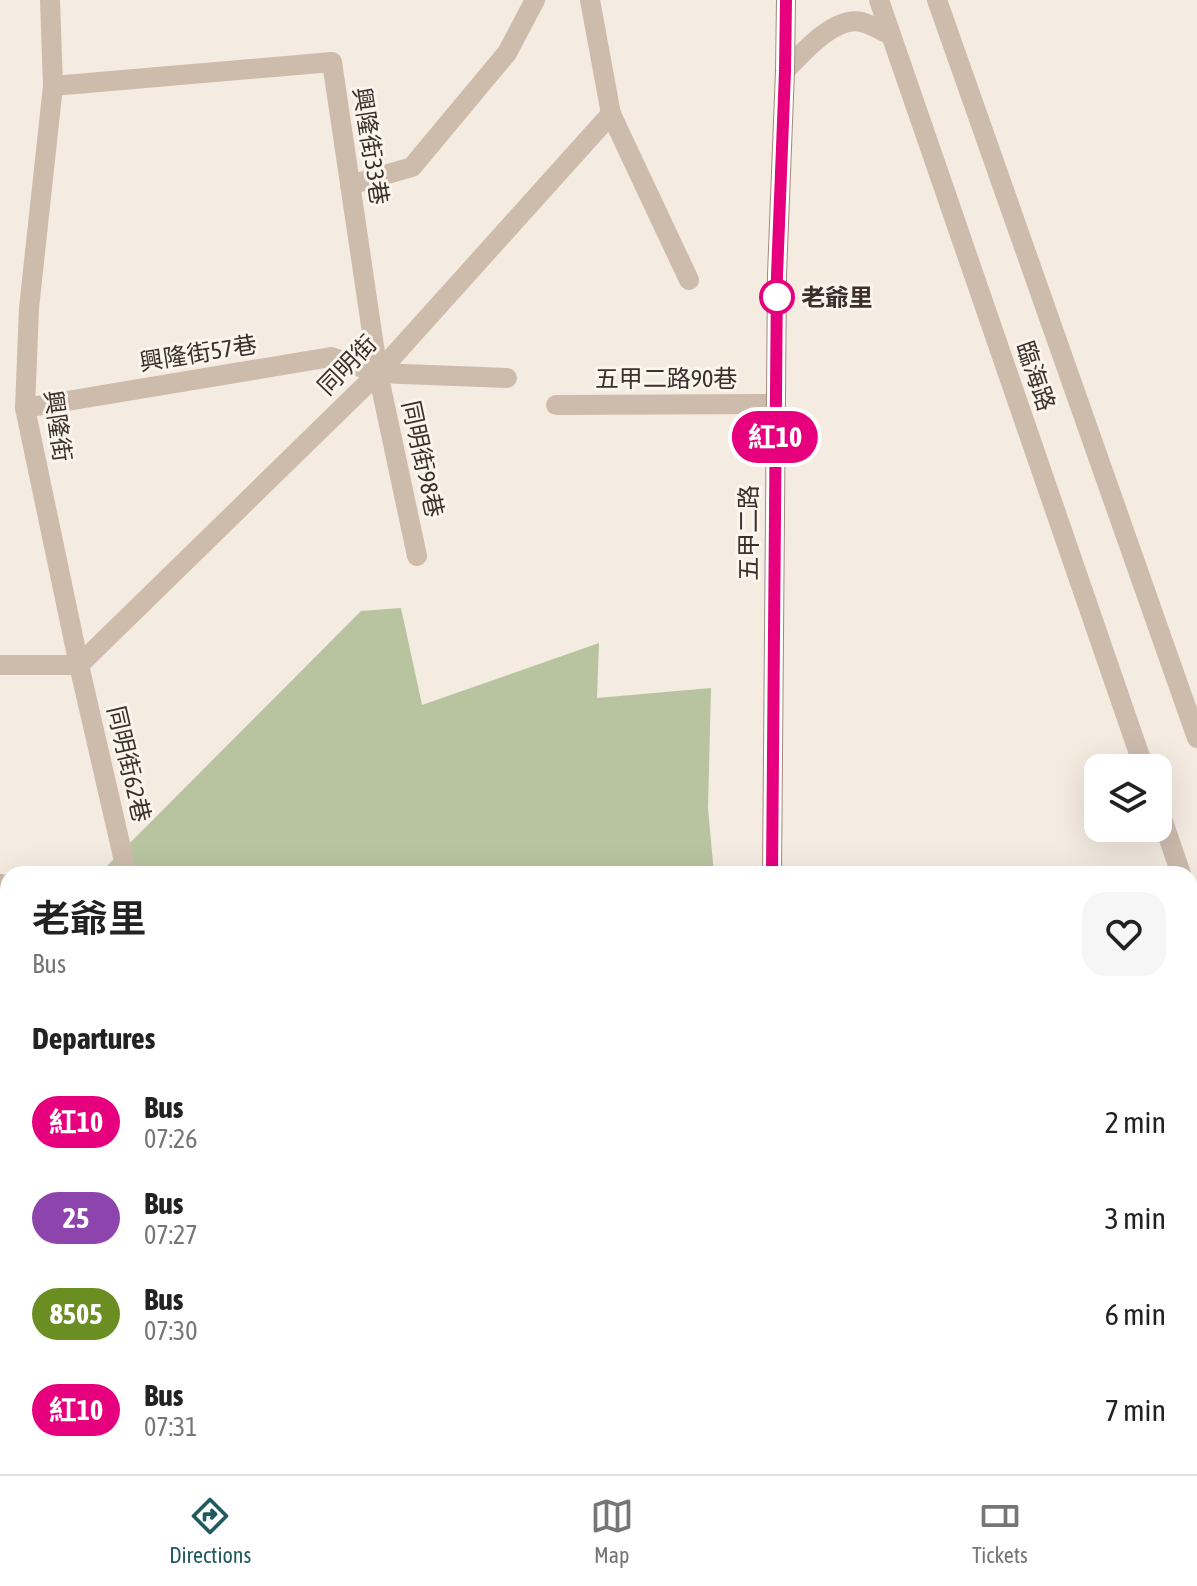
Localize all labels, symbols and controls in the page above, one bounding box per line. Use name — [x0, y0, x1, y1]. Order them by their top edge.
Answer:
street label: 興隆街33巷 — [348, 85, 394, 207]
marker: 老爺里 — [760, 280, 794, 314]
place label: 老爺里 — [801, 284, 873, 311]
street label: 興隆街57巷 — [137, 330, 259, 376]
street label: 同明街 — [312, 330, 382, 400]
street label: 臨海路 — [1012, 338, 1060, 414]
street label: 五甲二路90巷 — [595, 365, 737, 392]
street label: 興隆街 — [40, 388, 76, 464]
street label: 同明街98巷 — [397, 398, 449, 520]
line badge: 紅10 — [729, 411, 821, 463]
text: 紅10 — [748, 421, 802, 453]
street label: 五甲二路 — [735, 485, 762, 581]
street label: 同明街62巷 — [103, 703, 155, 825]
map controls — [1084, 754, 1172, 842]
button: layers — [1084, 754, 1172, 842]
button: heart — [1082, 892, 1166, 976]
text: 老爺里 — [32, 897, 146, 940]
text: Bus — [32, 949, 66, 979]
text: Departures — [32, 1021, 155, 1055]
text: Bus — [144, 1090, 183, 1124]
text: 2 min — [1105, 1105, 1166, 1139]
text: 紅10 — [49, 1106, 103, 1138]
text: 07:26 — [144, 1124, 198, 1154]
text: Bus — [144, 1186, 183, 1220]
text: 3 min — [1105, 1201, 1166, 1235]
text: 25 — [63, 1202, 89, 1234]
text: 07:27 — [144, 1220, 198, 1250]
text: Bus — [144, 1282, 183, 1316]
text: 6 min — [1105, 1297, 1166, 1331]
text: 8505 — [50, 1298, 102, 1330]
text: 07:30 — [144, 1316, 198, 1346]
text: Bus — [144, 1378, 183, 1412]
text: 7 min — [1105, 1393, 1166, 1427]
text: 紅10 — [49, 1394, 103, 1426]
text: 07:31 — [144, 1412, 198, 1442]
tab: Directions — [169, 1494, 251, 1568]
tab: Map — [590, 1494, 634, 1568]
tab: Tickets — [972, 1494, 1028, 1568]

